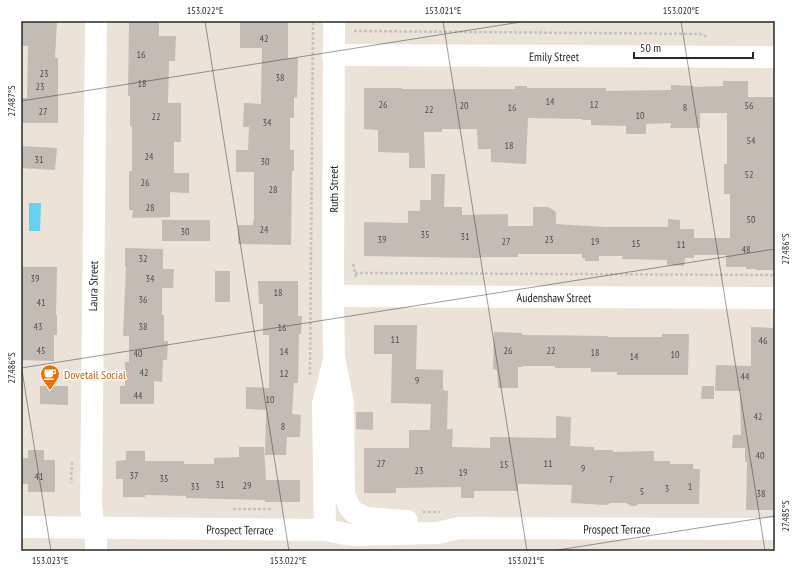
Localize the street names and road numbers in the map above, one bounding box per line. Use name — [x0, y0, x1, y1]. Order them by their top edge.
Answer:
street label: Emily Street — [529, 48, 580, 64]
street label: Ruth Street — [326, 165, 341, 212]
street label: Laura Street — [85, 260, 101, 311]
street label: Audenshaw Street — [517, 289, 592, 305]
street label: Prospect Terrace — [206, 521, 274, 537]
street label: Prospect Terrace — [583, 521, 651, 536]

